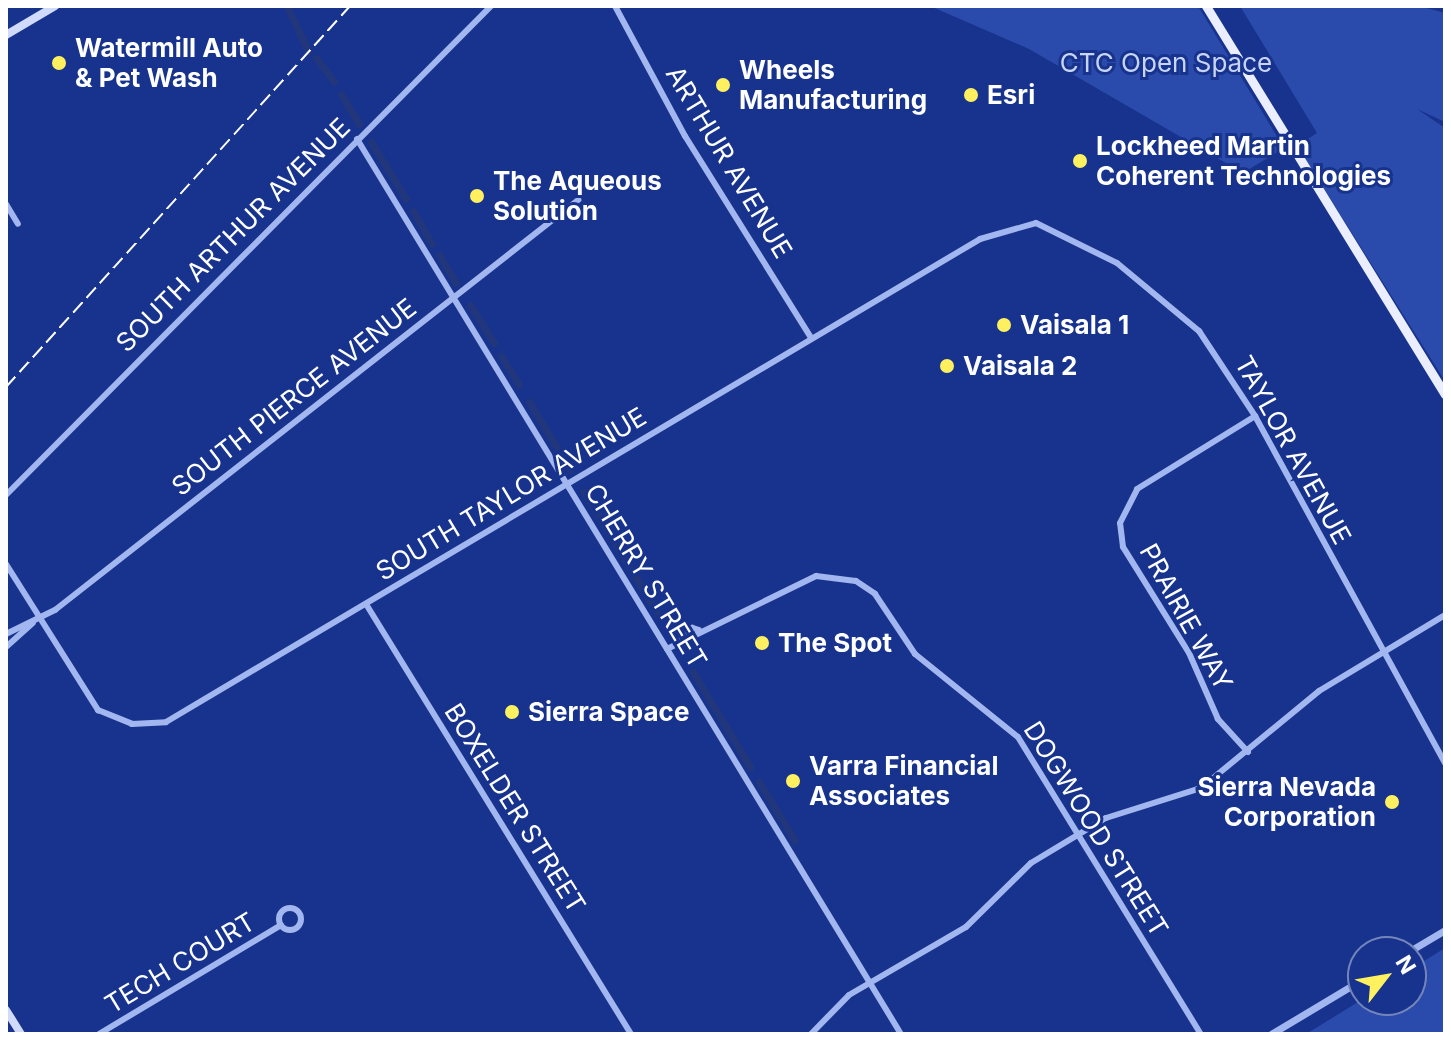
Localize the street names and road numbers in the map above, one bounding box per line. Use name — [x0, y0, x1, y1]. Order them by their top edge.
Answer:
street label: ARTHUR AVENUE — [659, 60, 799, 264]
street label: SOUTH ARTHUR AVENUE — [110, 112, 356, 358]
street label: SOUTH PIERCE AVENUE — [166, 292, 422, 502]
street label: TAYLOR AVENUE — [1228, 350, 1358, 550]
street label: SOUTH TAYLOR AVENUE — [370, 401, 652, 587]
street label: CHERRY STREET — [579, 478, 713, 674]
street label: PRAIRIE WAY — [1133, 538, 1239, 696]
street label: BOXELDER STREET — [438, 698, 592, 918]
street label: DOGWOOD STREET — [1017, 716, 1175, 942]
street label: TECH COURT — [99, 906, 261, 1020]

